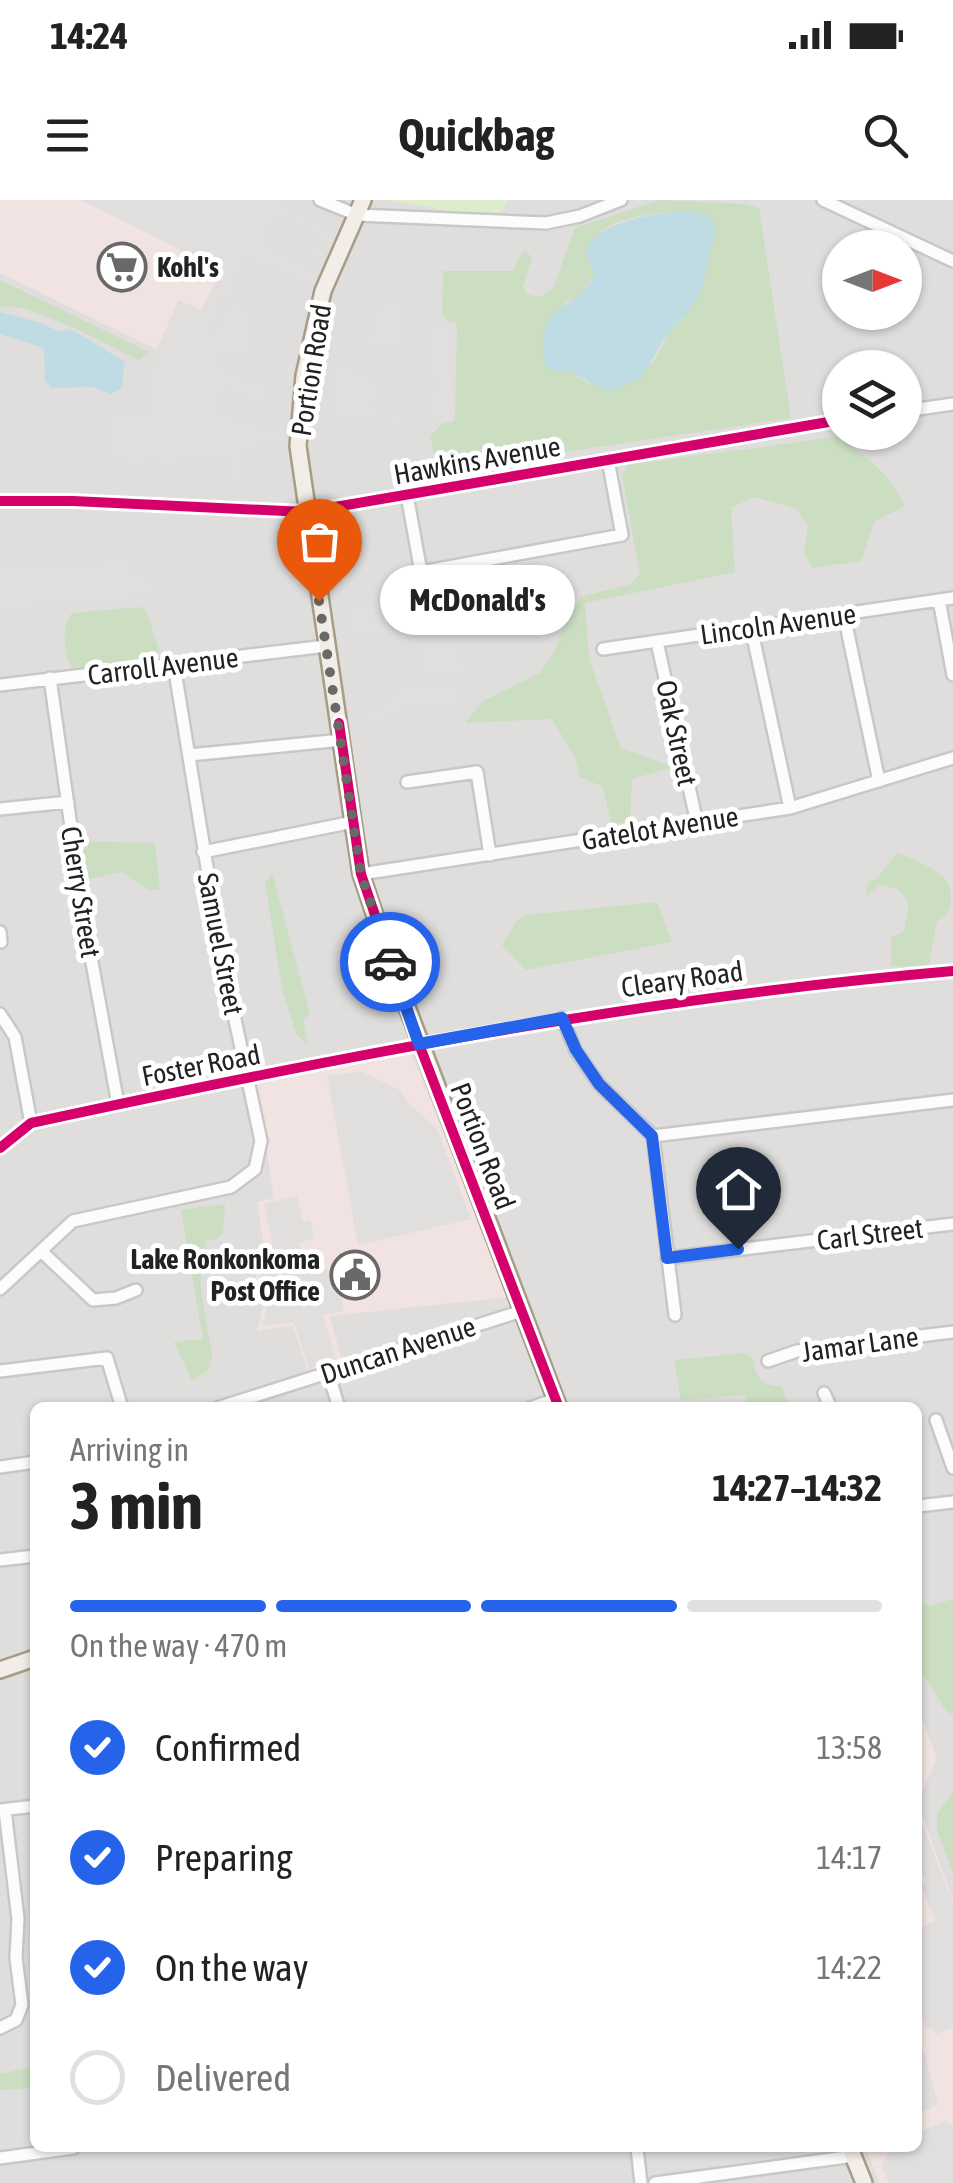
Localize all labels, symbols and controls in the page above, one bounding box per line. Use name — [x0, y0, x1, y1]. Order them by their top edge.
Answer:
text: 14:24 — [50, 14, 128, 57]
icon: menu — [40, 108, 95, 163]
icon: search — [858, 108, 913, 163]
text: Quickbag — [398, 109, 555, 161]
north arrow — [822, 230, 922, 330]
map controls — [822, 230, 922, 450]
supermarket icon: Kohl's — [96, 241, 148, 293]
place label: Kohl's — [157, 251, 219, 283]
street label: Portion Road — [285, 302, 337, 438]
button: layers — [822, 350, 922, 450]
street label: Hawkins Avenue — [391, 430, 563, 490]
pin — [277, 499, 362, 602]
icon: bag — [292, 514, 347, 569]
callout: McDonald's — [379, 566, 574, 636]
text: McDonald's — [409, 581, 546, 618]
street label: Lincoln Avenue — [698, 597, 858, 651]
street label: Carroll Avenue — [86, 641, 240, 691]
street label: Oak Street — [650, 677, 704, 789]
street label: Gatelot Avenue — [579, 800, 741, 856]
street label: Cherry Street — [55, 824, 107, 960]
street label: Samuel Street — [192, 870, 250, 1018]
courier — [340, 912, 440, 1012]
icon: car — [363, 935, 418, 990]
street label: Cleary Road — [619, 955, 745, 1003]
street label: Foster Road — [139, 1038, 263, 1092]
street label: Portion Road — [444, 1078, 522, 1214]
pin — [696, 1147, 781, 1250]
icon: home — [711, 1162, 766, 1217]
street label: Carl Street — [815, 1212, 925, 1256]
place label: Lake Ronkonkoma Post Office — [130, 1243, 320, 1307]
public building icon: Lake Ronkonkoma Post Office — [329, 1249, 381, 1301]
street label: Duncan Avenue — [316, 1310, 480, 1390]
street label: Jamar Lane — [800, 1320, 920, 1368]
text: Arriving in — [70, 1431, 189, 1468]
text: 14:27–14:32 — [712, 1466, 882, 1509]
text: 3 min — [70, 1468, 203, 1543]
text: On the way · 470 m — [70, 1627, 287, 1664]
icon: check — [70, 1720, 125, 1775]
text: Confirmed — [155, 1726, 301, 1769]
text: 13:58 — [816, 1729, 882, 1766]
icon: check — [70, 1830, 125, 1885]
text: Preparing — [155, 1836, 293, 1879]
text: 14:17 — [816, 1839, 882, 1876]
icon: check — [70, 1940, 125, 1995]
text: On the way — [155, 1946, 308, 1989]
text: 14:22 — [816, 1949, 882, 1986]
text: Delivered — [155, 2056, 291, 2099]

